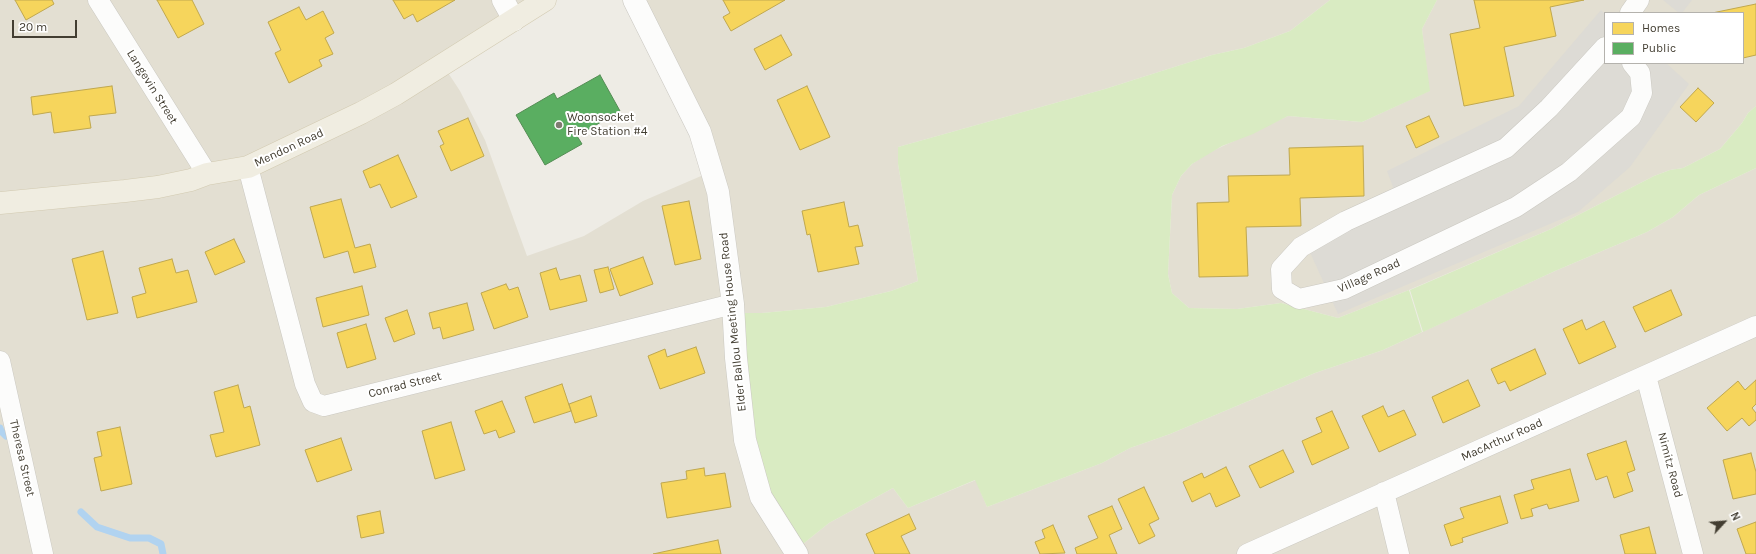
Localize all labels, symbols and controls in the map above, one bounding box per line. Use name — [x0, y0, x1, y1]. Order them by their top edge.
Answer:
scale bar — [14, 12, 79, 38]
legend — [1604, 12, 1744, 64]
text: 20 m — [19, 20, 47, 34]
text: Homes — [1642, 21, 1680, 35]
text: Public — [1642, 41, 1676, 55]
street label: Langevin Street — [123, 47, 181, 127]
place label: Woonsocket Fire Station #4 — [567, 111, 648, 139]
marker: Woonsocket Fire Station #4 — [554, 120, 564, 130]
street label: Mendon Road — [252, 126, 326, 170]
street label: Elder Ballou Meeting House Road — [716, 232, 750, 412]
street label: Village Road — [1335, 256, 1403, 296]
street label: Conrad Street — [367, 369, 443, 401]
street label: MacArthur Road — [1459, 416, 1545, 464]
street label: Theresa Street — [6, 418, 38, 498]
street label: Nimitz Road — [1654, 431, 1686, 499]
north arrow — [1704, 502, 1744, 542]
text: N — [1728, 510, 1743, 523]

